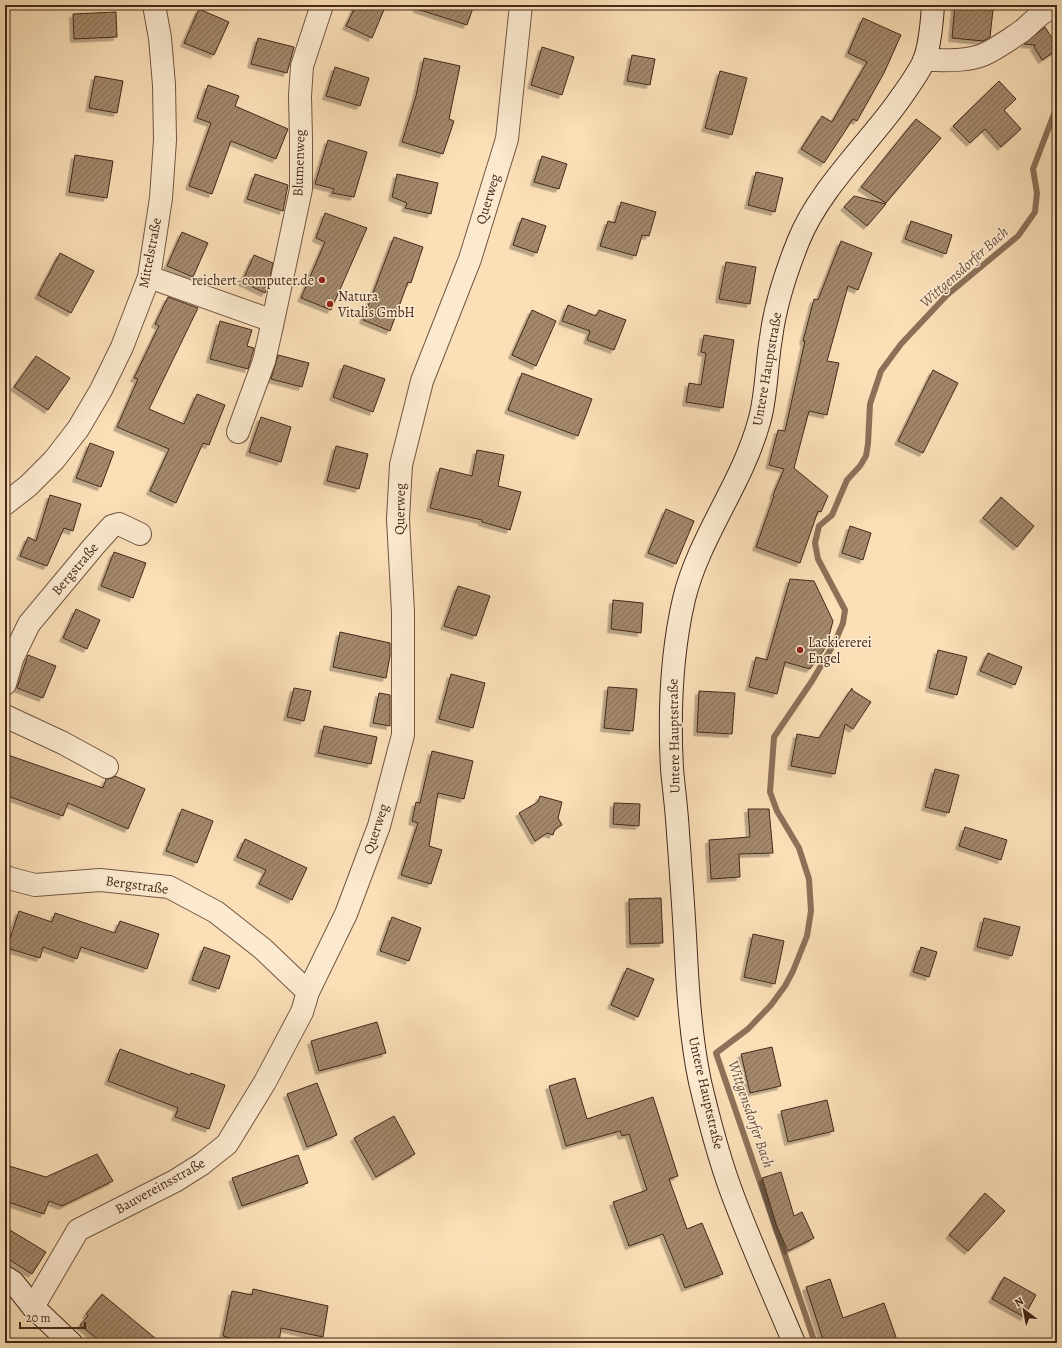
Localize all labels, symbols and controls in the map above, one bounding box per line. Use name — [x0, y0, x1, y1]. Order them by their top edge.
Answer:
street label: Blumenweg — [288, 129, 310, 197]
street label: Querweg — [471, 171, 505, 227]
street label: Mittelstraße — [134, 216, 166, 290]
water label: Wittgensdorfer Bach — [915, 222, 1013, 312]
place label: reichert-computer.de — [192, 271, 314, 290]
marker: reichert-computer.de — [317, 275, 327, 285]
place label: Natura Vitalis GmbH — [337, 287, 415, 322]
marker: Natura Vitalis GmbH — [325, 299, 335, 309]
street label: Untere Hauptstraße — [748, 311, 786, 427]
street label: Querweg — [390, 483, 410, 535]
street label: Bergstraße — [47, 539, 103, 599]
place label: Lackiererei Engel — [808, 633, 872, 668]
marker: Lackiererei Engel — [795, 645, 805, 655]
street label: Untere Hauptstraße — [663, 678, 685, 794]
street label: Querweg — [359, 801, 393, 857]
street label: Bergstraße — [104, 871, 170, 899]
street label: Untere Hauptstraße — [684, 1035, 728, 1151]
water label: Wittgensdorfer Bach — [723, 1057, 779, 1171]
street label: Bauvereinsstraße — [112, 1153, 208, 1219]
north arrow — [1004, 1290, 1044, 1330]
text: N — [1012, 1293, 1026, 1310]
scale bar — [20, 1304, 85, 1330]
text: 20 m — [26, 1310, 50, 1326]

